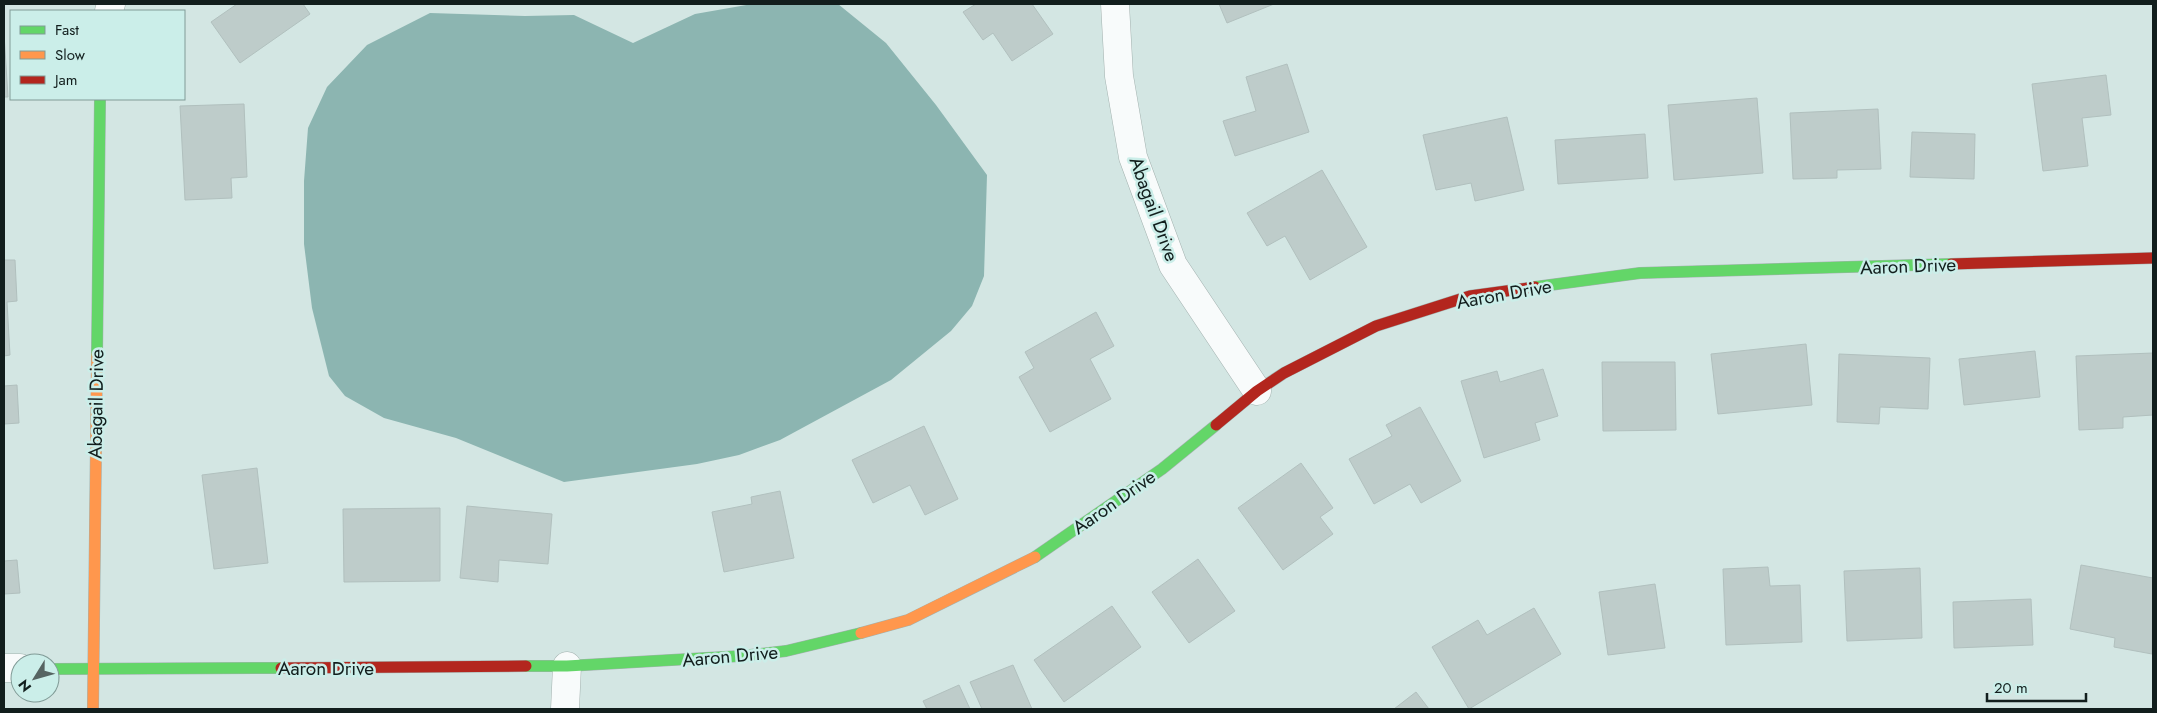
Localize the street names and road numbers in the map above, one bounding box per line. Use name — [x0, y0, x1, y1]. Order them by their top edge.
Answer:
street label: Abagail Drive — [1123, 153, 1186, 265]
street label: Aaron Drive — [1859, 251, 1957, 281]
street label: Aaron Drive — [1454, 272, 1554, 316]
street label: Abagail Drive — [82, 349, 110, 459]
street label: Aaron Drive — [1067, 463, 1161, 541]
street label: Aaron Drive — [681, 638, 779, 674]
street label: Aaron Drive — [278, 655, 374, 682]

